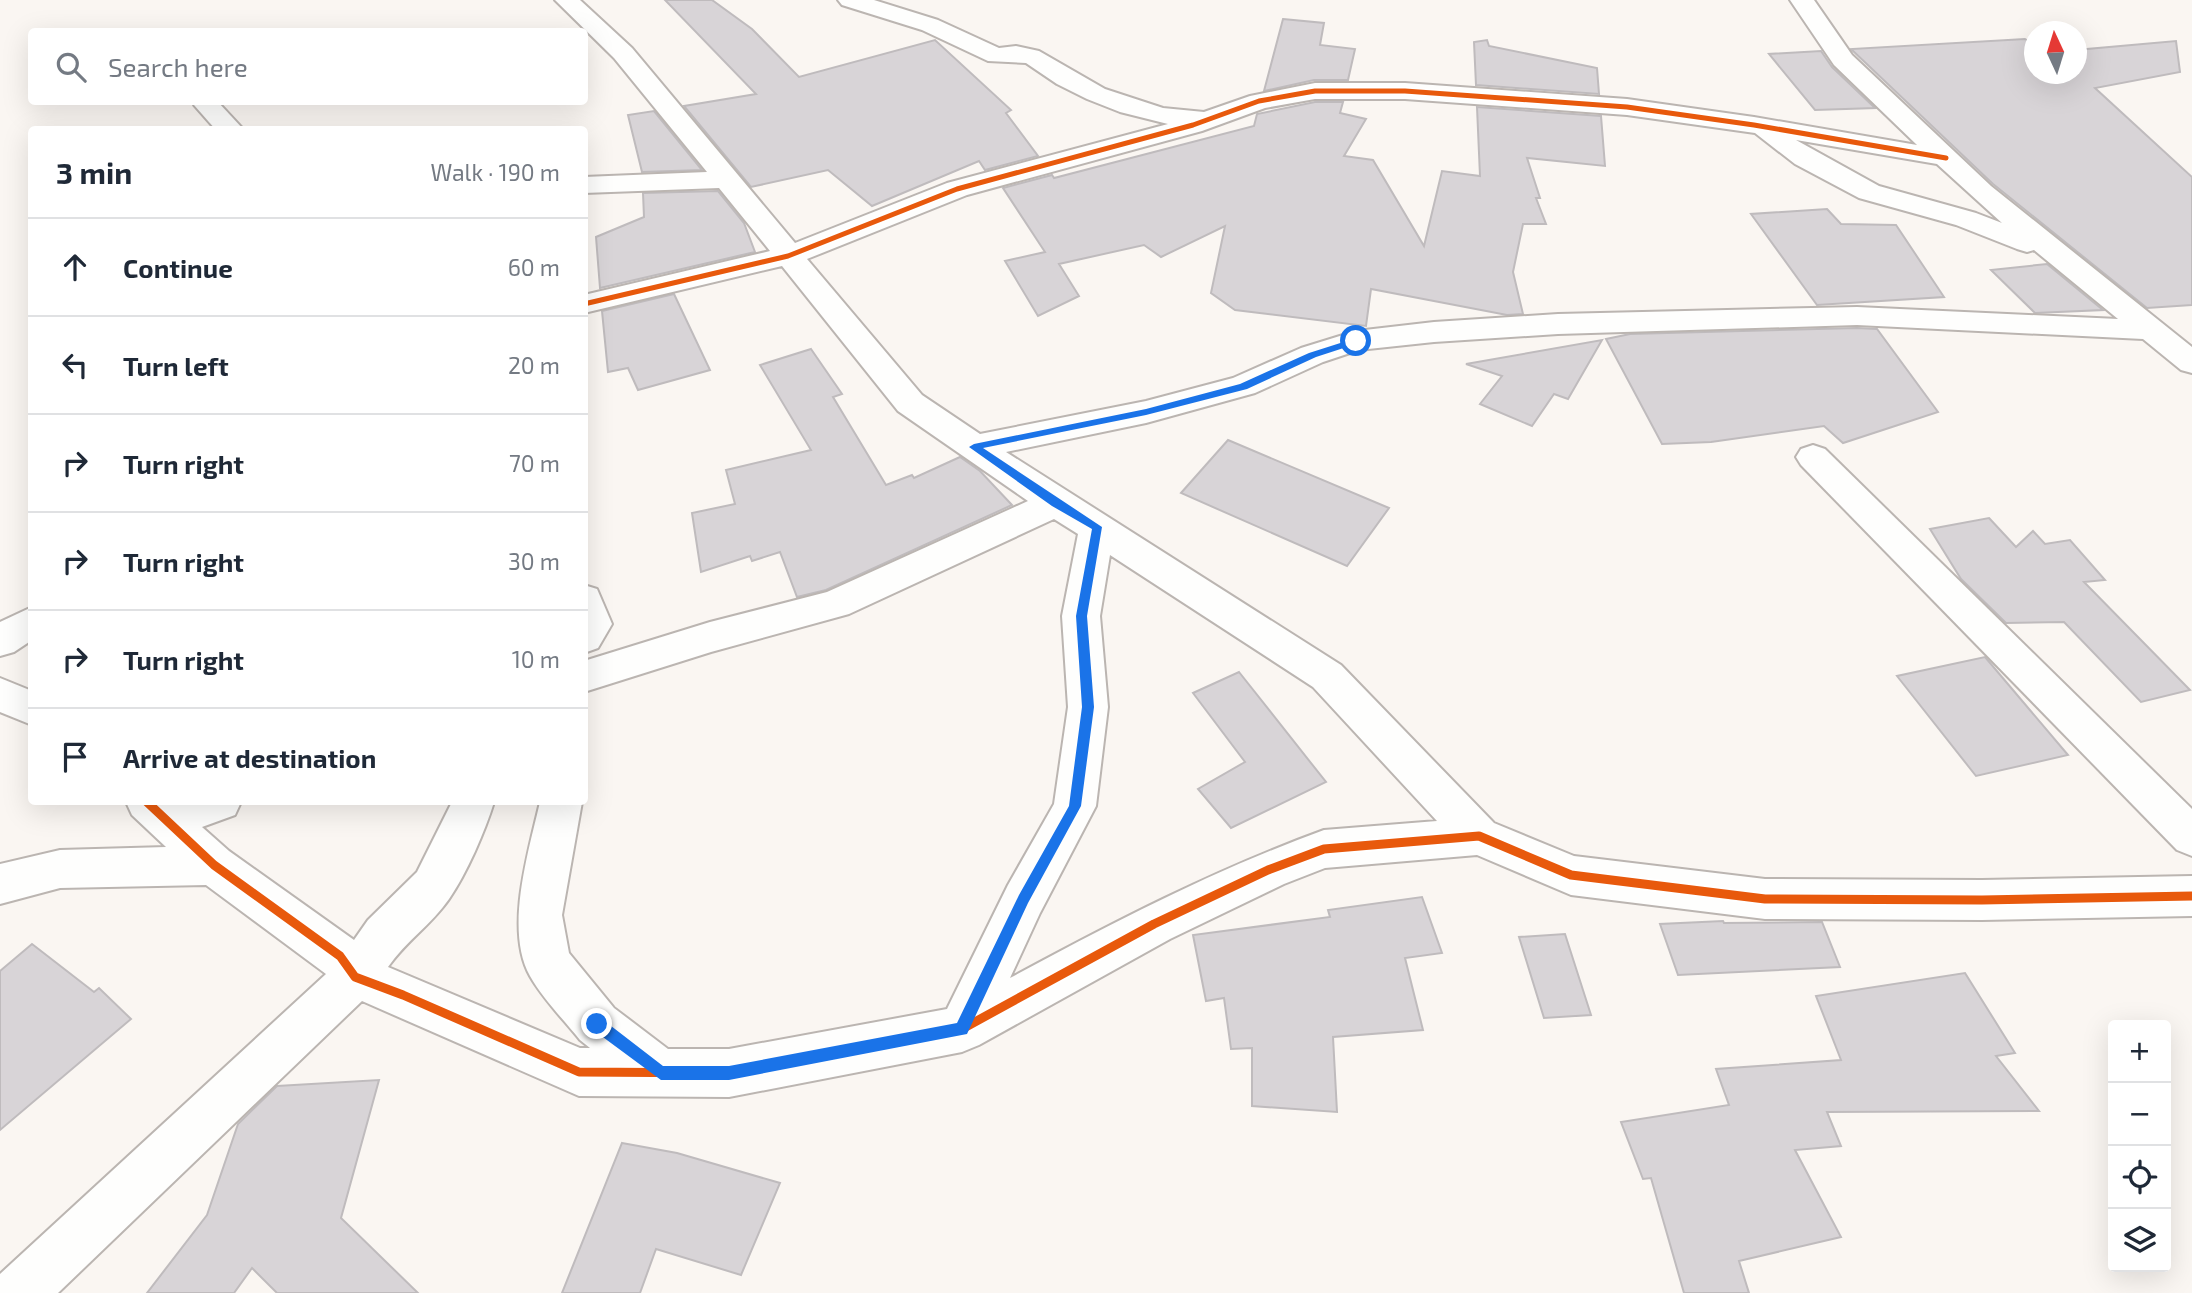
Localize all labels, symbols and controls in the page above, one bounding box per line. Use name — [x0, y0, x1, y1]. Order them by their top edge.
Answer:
north arrow — [2024, 21, 2087, 84]
search box — [28, 28, 588, 105]
icon: search — [52, 48, 90, 86]
text: Search here — [108, 51, 248, 82]
text: 3 min — [56, 154, 132, 190]
text: Walk · 190 m — [430, 158, 560, 186]
icon: ahead — [56, 248, 94, 286]
text: Continue — [123, 252, 233, 283]
text: 60 m — [508, 253, 560, 281]
route start — [1340, 325, 1371, 356]
icon: left — [56, 346, 94, 384]
text: Turn left — [123, 350, 229, 381]
text: 20 m — [508, 351, 560, 379]
icon: right — [56, 444, 94, 482]
text: Turn right — [123, 448, 244, 479]
text: 70 m — [509, 449, 560, 477]
icon: right — [56, 542, 94, 580]
text: Turn right — [123, 546, 244, 577]
text: 30 m — [508, 547, 560, 575]
icon: right — [56, 640, 94, 678]
text: Turn right — [123, 644, 244, 675]
text: 10 m — [512, 645, 560, 673]
icon: arrive — [56, 738, 94, 776]
text: Arrive at destination — [123, 742, 376, 773]
route end — [581, 1008, 612, 1039]
map controls — [2108, 1020, 2171, 1272]
button: + — [2108, 1020, 2171, 1083]
button: − — [2108, 1083, 2171, 1146]
button: locate — [2108, 1146, 2171, 1209]
button: layers — [2108, 1209, 2171, 1272]

